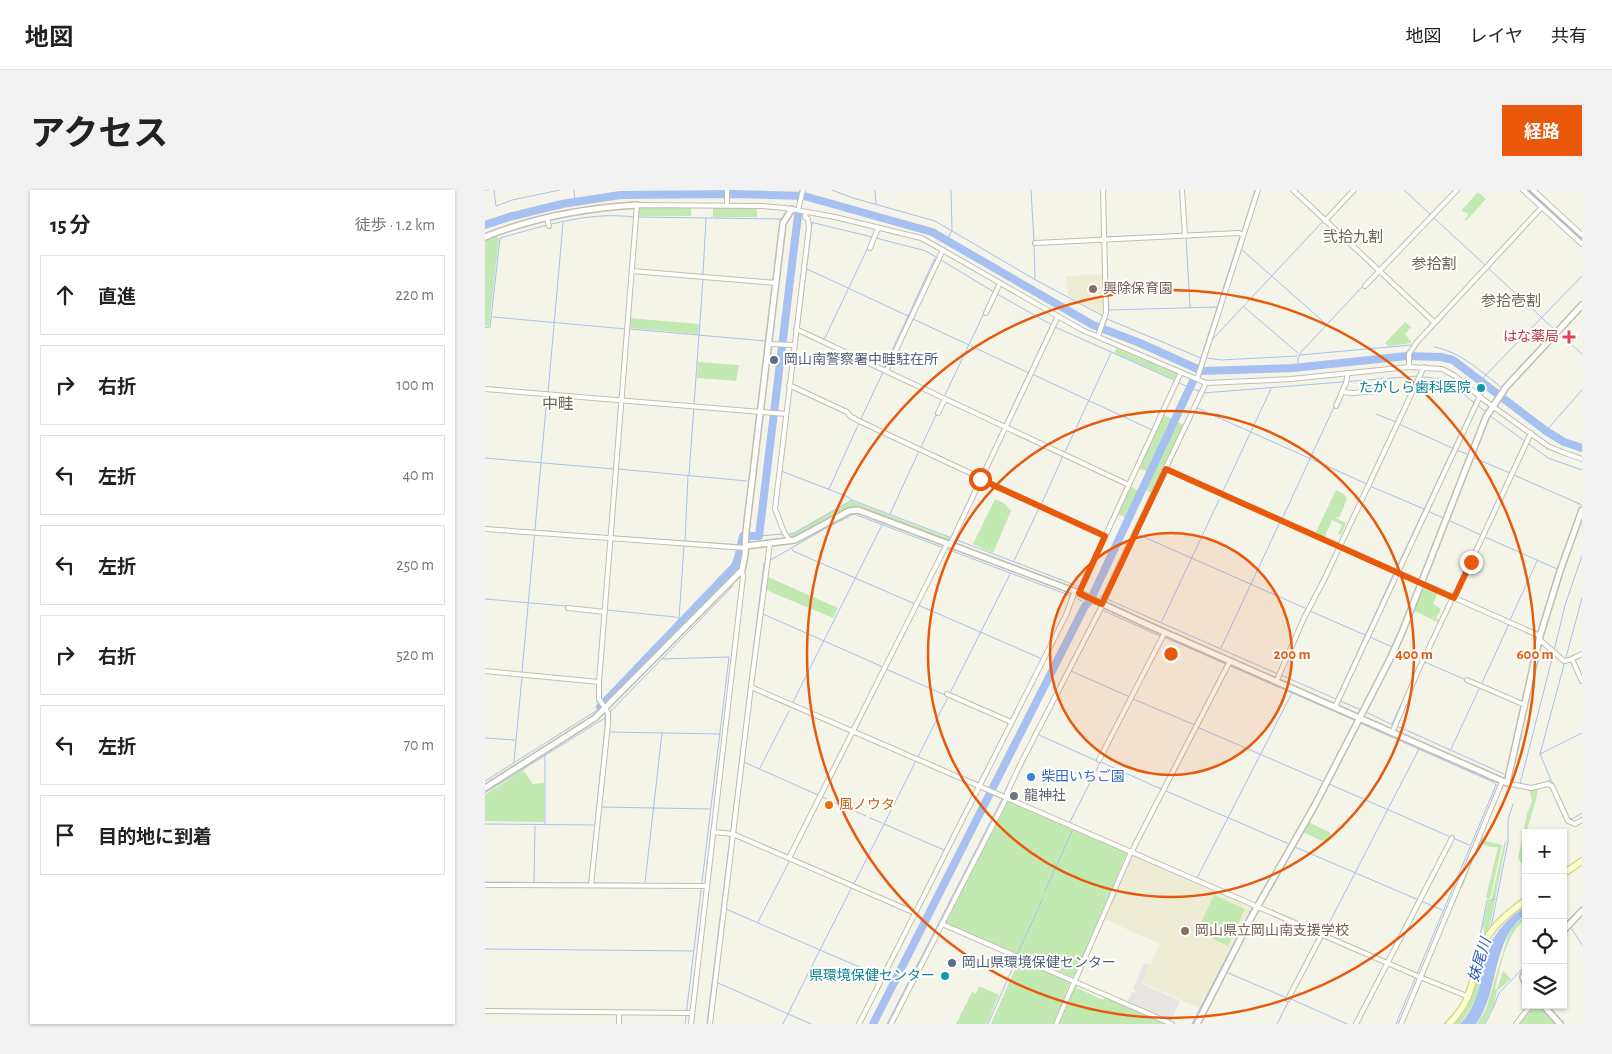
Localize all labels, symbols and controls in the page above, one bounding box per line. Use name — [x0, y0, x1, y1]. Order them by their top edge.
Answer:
text: 地図 — [25, 26, 73, 50]
text: 地図 — [1406, 28, 1442, 46]
text: レイヤ — [1470, 28, 1523, 46]
text: 共有 — [1551, 28, 1587, 46]
button: 経路 — [1502, 105, 1582, 156]
text: アクセス — [30, 117, 168, 152]
text: 15 分 — [50, 215, 91, 236]
text: 徒歩 · 1.2 km — [355, 217, 435, 233]
district label: 弐拾九割 — [1323, 228, 1383, 245]
district label: 参拾割 — [1411, 255, 1457, 272]
icon: ahead — [51, 281, 79, 309]
place label: 興除保育園 — [1103, 281, 1173, 296]
marker: 興除保育園 — [1087, 283, 1099, 295]
text: 220 m — [396, 287, 434, 303]
text: 直進 — [98, 288, 136, 307]
district label: 参拾壱割 — [1481, 292, 1541, 309]
place label: はな薬局 — [1503, 329, 1559, 344]
marker: はな薬局 — [1563, 331, 1575, 343]
place label: 岡山南警察署中畦駐在所 — [784, 352, 938, 367]
marker: 岡山南警察署中畦駐在所 — [768, 354, 780, 366]
icon: right — [51, 371, 79, 399]
text: 100 m — [396, 377, 434, 393]
text: 右折 — [98, 378, 136, 397]
place label: たがしら歯科医院 — [1359, 380, 1471, 395]
marker: たがしら歯科医院 — [1475, 382, 1487, 394]
district label: 中畦 — [542, 396, 574, 412]
icon: left — [51, 461, 79, 489]
text: 40 m — [402, 467, 434, 483]
text: 左折 — [98, 468, 136, 487]
route start — [969, 468, 992, 491]
icon: left — [51, 551, 79, 579]
route end — [1460, 551, 1483, 574]
text: 250 m — [396, 557, 434, 573]
text: 左折 — [98, 558, 136, 577]
icon: right — [51, 641, 79, 669]
centre of rings — [1162, 645, 1180, 663]
text: 520 m — [396, 647, 434, 663]
text: 200 m — [1273, 647, 1311, 662]
text: 400 m — [1395, 647, 1433, 662]
text: 600 m — [1516, 647, 1554, 662]
text: 右折 — [98, 648, 136, 667]
icon: left — [51, 731, 79, 759]
text: 70 m — [403, 737, 434, 753]
text: 左折 — [98, 738, 136, 757]
place label: 柴田いちご園 — [1041, 768, 1125, 784]
marker: 柴田いちご園 — [1025, 771, 1037, 783]
place label: 龍神社 — [1024, 788, 1066, 803]
marker: 龍神社 — [1008, 790, 1020, 802]
place label: 風ノウタ — [839, 797, 895, 812]
marker: 風ノウタ — [823, 799, 835, 811]
icon: arrive — [51, 821, 79, 849]
text: 目的地に到着 — [98, 828, 212, 847]
map controls — [1522, 829, 1567, 1009]
button: + — [1522, 829, 1567, 874]
button: − — [1522, 874, 1567, 919]
button: locate — [1522, 919, 1567, 964]
place label: 岡山県立岡山南支援学校 — [1195, 923, 1349, 938]
marker: 岡山県立岡山南支援学校 — [1179, 925, 1191, 937]
water label: 妹尾川 — [1465, 934, 1494, 984]
place label: 岡山県環境保健センター — [962, 954, 1116, 970]
marker: 岡山県環境保健センター — [946, 957, 958, 969]
button: layers — [1522, 964, 1567, 1009]
place label: 県環境保健センター — [809, 967, 935, 983]
marker: 県環境保健センター — [939, 970, 951, 982]

